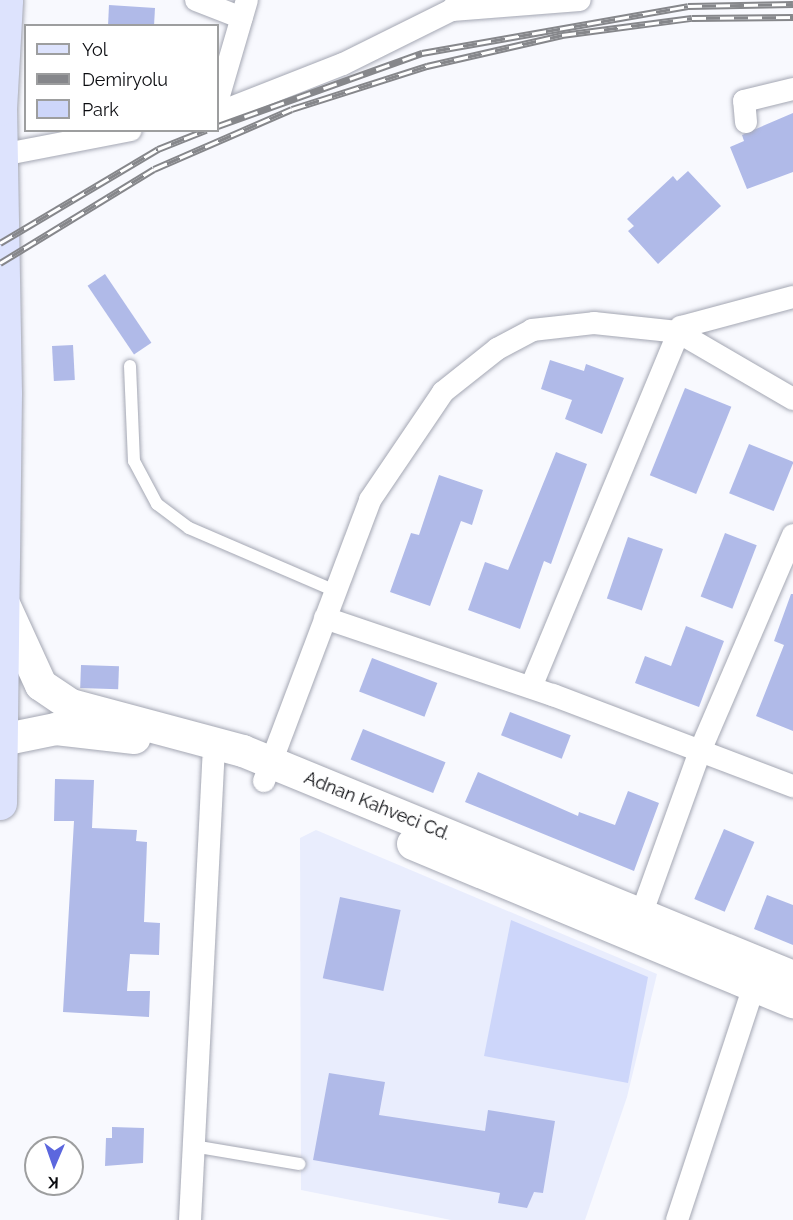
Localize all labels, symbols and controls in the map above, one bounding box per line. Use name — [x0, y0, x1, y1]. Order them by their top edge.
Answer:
legend — [24, 24, 219, 132]
text: Yol — [82, 39, 108, 60]
text: Demiryolu — [82, 69, 168, 90]
text: Park — [82, 99, 119, 120]
street label: Adnan Kahveci Cd. — [301, 767, 453, 845]
north arrow — [24, 1136, 84, 1196]
text: K — [48, 1173, 59, 1192]

